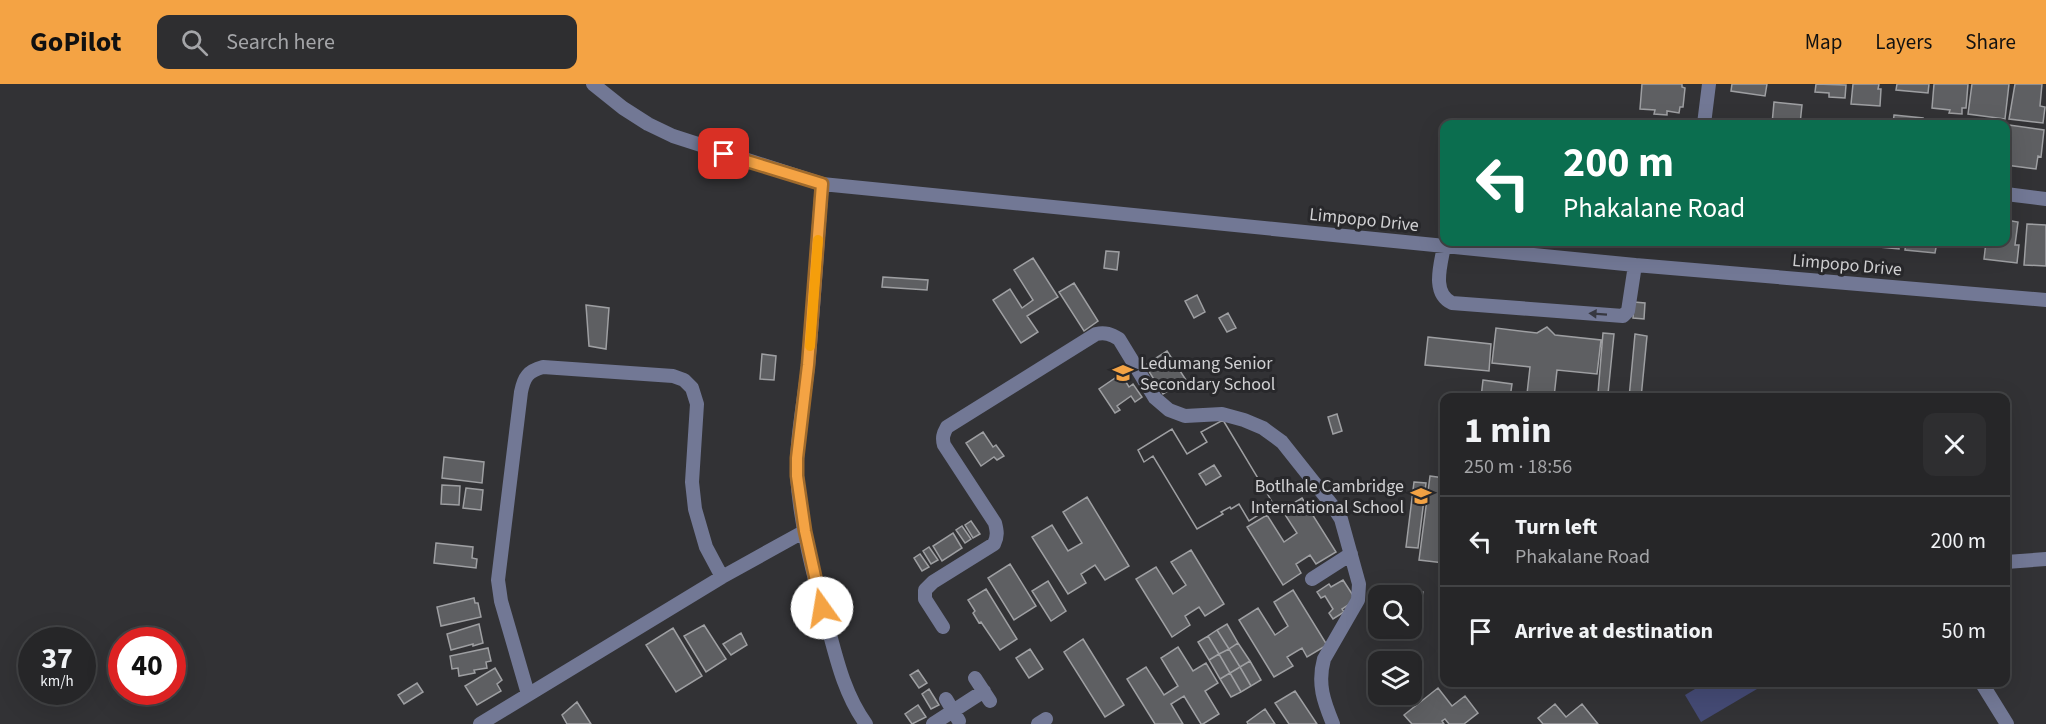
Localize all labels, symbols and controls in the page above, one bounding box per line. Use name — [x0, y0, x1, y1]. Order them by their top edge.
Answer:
search box — [157, 15, 577, 69]
text: GoPilot — [30, 22, 121, 62]
icon: search — [178, 26, 211, 59]
text: Search here — [226, 26, 335, 58]
text: Map — [1805, 27, 1842, 57]
text: Layers — [1875, 27, 1932, 57]
text: Share — [1965, 27, 2016, 57]
pin — [698, 128, 749, 179]
text: 200 m — [1563, 133, 1674, 193]
icon: arrive — [707, 137, 740, 170]
icon: left — [1464, 144, 1542, 222]
text: Phakalane Road — [1563, 189, 1745, 228]
street label: Limpopo Drive — [1308, 202, 1420, 238]
street label: Limpopo Drive — [1791, 248, 1903, 282]
one-way arrow — [1588, 309, 1607, 319]
place label: Ledumang Senior Secondary School — [1140, 351, 1275, 397]
school or university icon: Ledumang Senior Secondary School — [1111, 361, 1135, 385]
text: 1 min — [1464, 405, 1552, 456]
button: close — [1923, 413, 1986, 476]
text: 250 m · 18:56 — [1464, 453, 1572, 481]
place label: Botlhale Cambridge International School — [1251, 474, 1404, 520]
school or university icon: Botlhale Cambridge International School — [1409, 484, 1433, 508]
text: Turn left — [1515, 511, 1597, 543]
icon: left — [1464, 525, 1497, 558]
text: 200 m — [1931, 525, 1986, 557]
text: Phakalane Road — [1515, 543, 1650, 571]
position arrow — [790, 576, 854, 640]
map controls — [1368, 585, 1422, 705]
button: search — [1368, 585, 1422, 639]
icon: arrive — [1464, 615, 1497, 648]
text: Arrive at destination — [1515, 615, 1713, 647]
text: 50 m — [1941, 615, 1986, 647]
speed limit sign: 40 — [108, 627, 186, 705]
text: 37 — [41, 637, 73, 680]
button: layers — [1368, 651, 1422, 705]
text: km/h — [40, 671, 74, 692]

